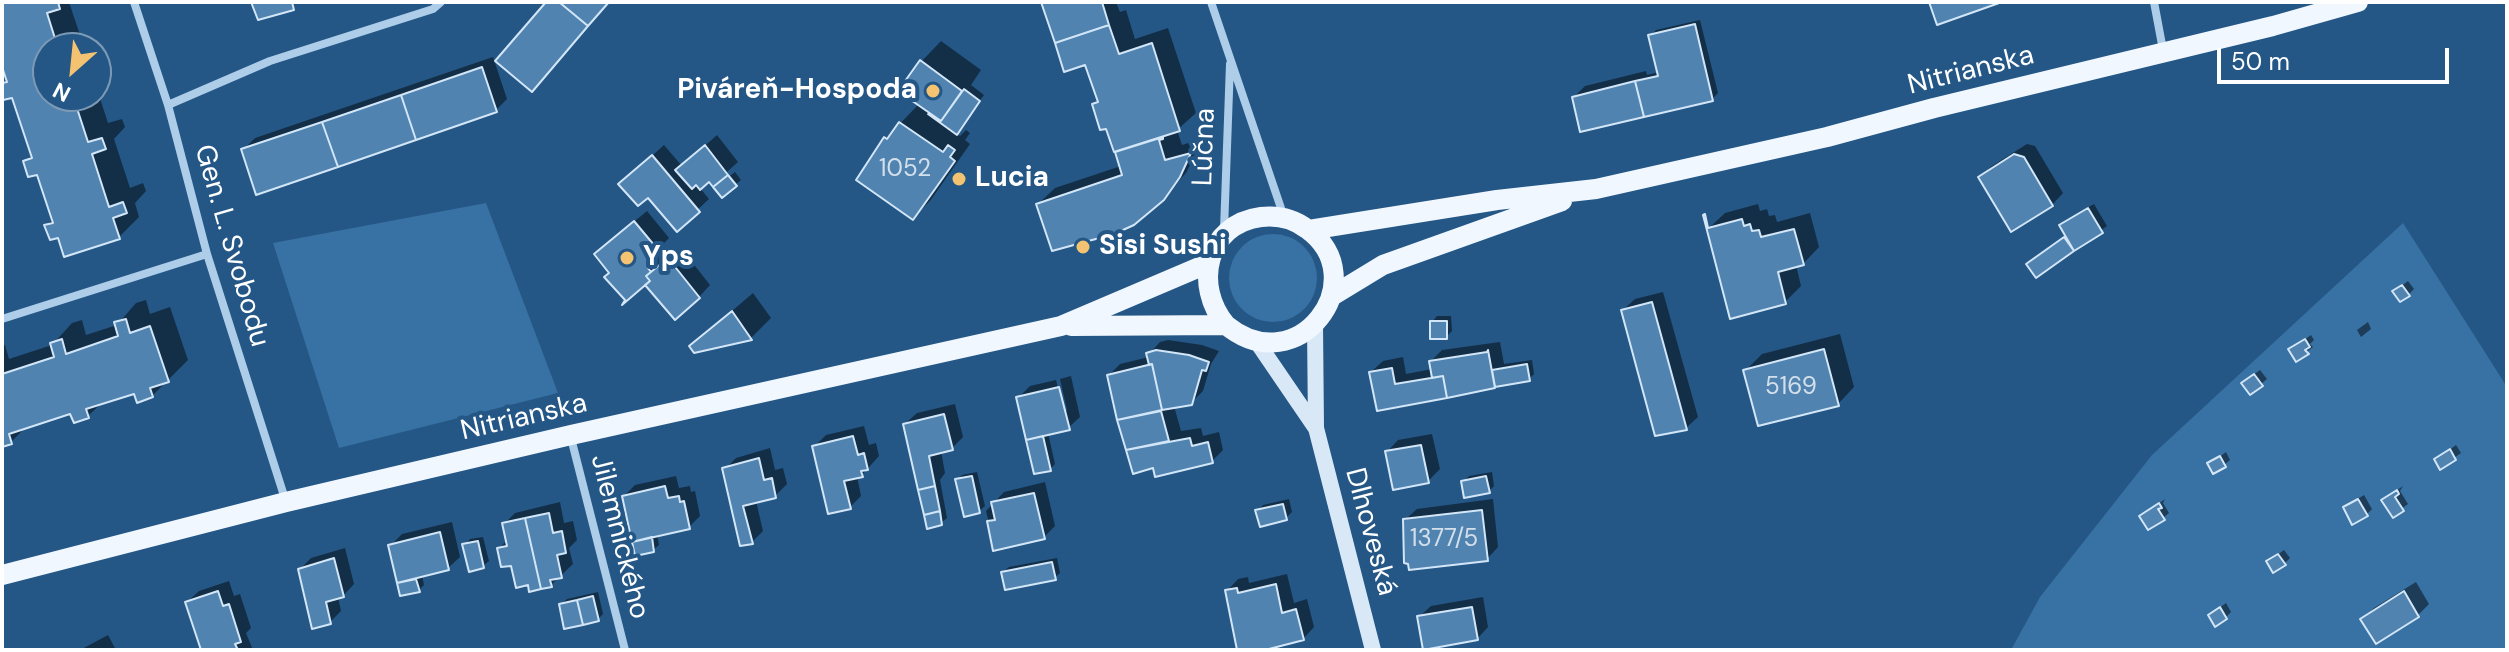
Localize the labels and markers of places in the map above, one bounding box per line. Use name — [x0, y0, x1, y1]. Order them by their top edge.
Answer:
place label: Piváreň-Hospoda — [677, 74, 917, 108]
marker: Piváreň-Hospoda — [924, 82, 942, 100]
place label: Lucia — [975, 162, 1049, 196]
marker: Lucia — [950, 170, 968, 188]
place label: Sisi Sushi — [1099, 230, 1227, 264]
marker: Sisi Sushi — [1074, 238, 1092, 256]
place label: Yps — [643, 241, 694, 275]
marker: Yps — [618, 249, 636, 267]

